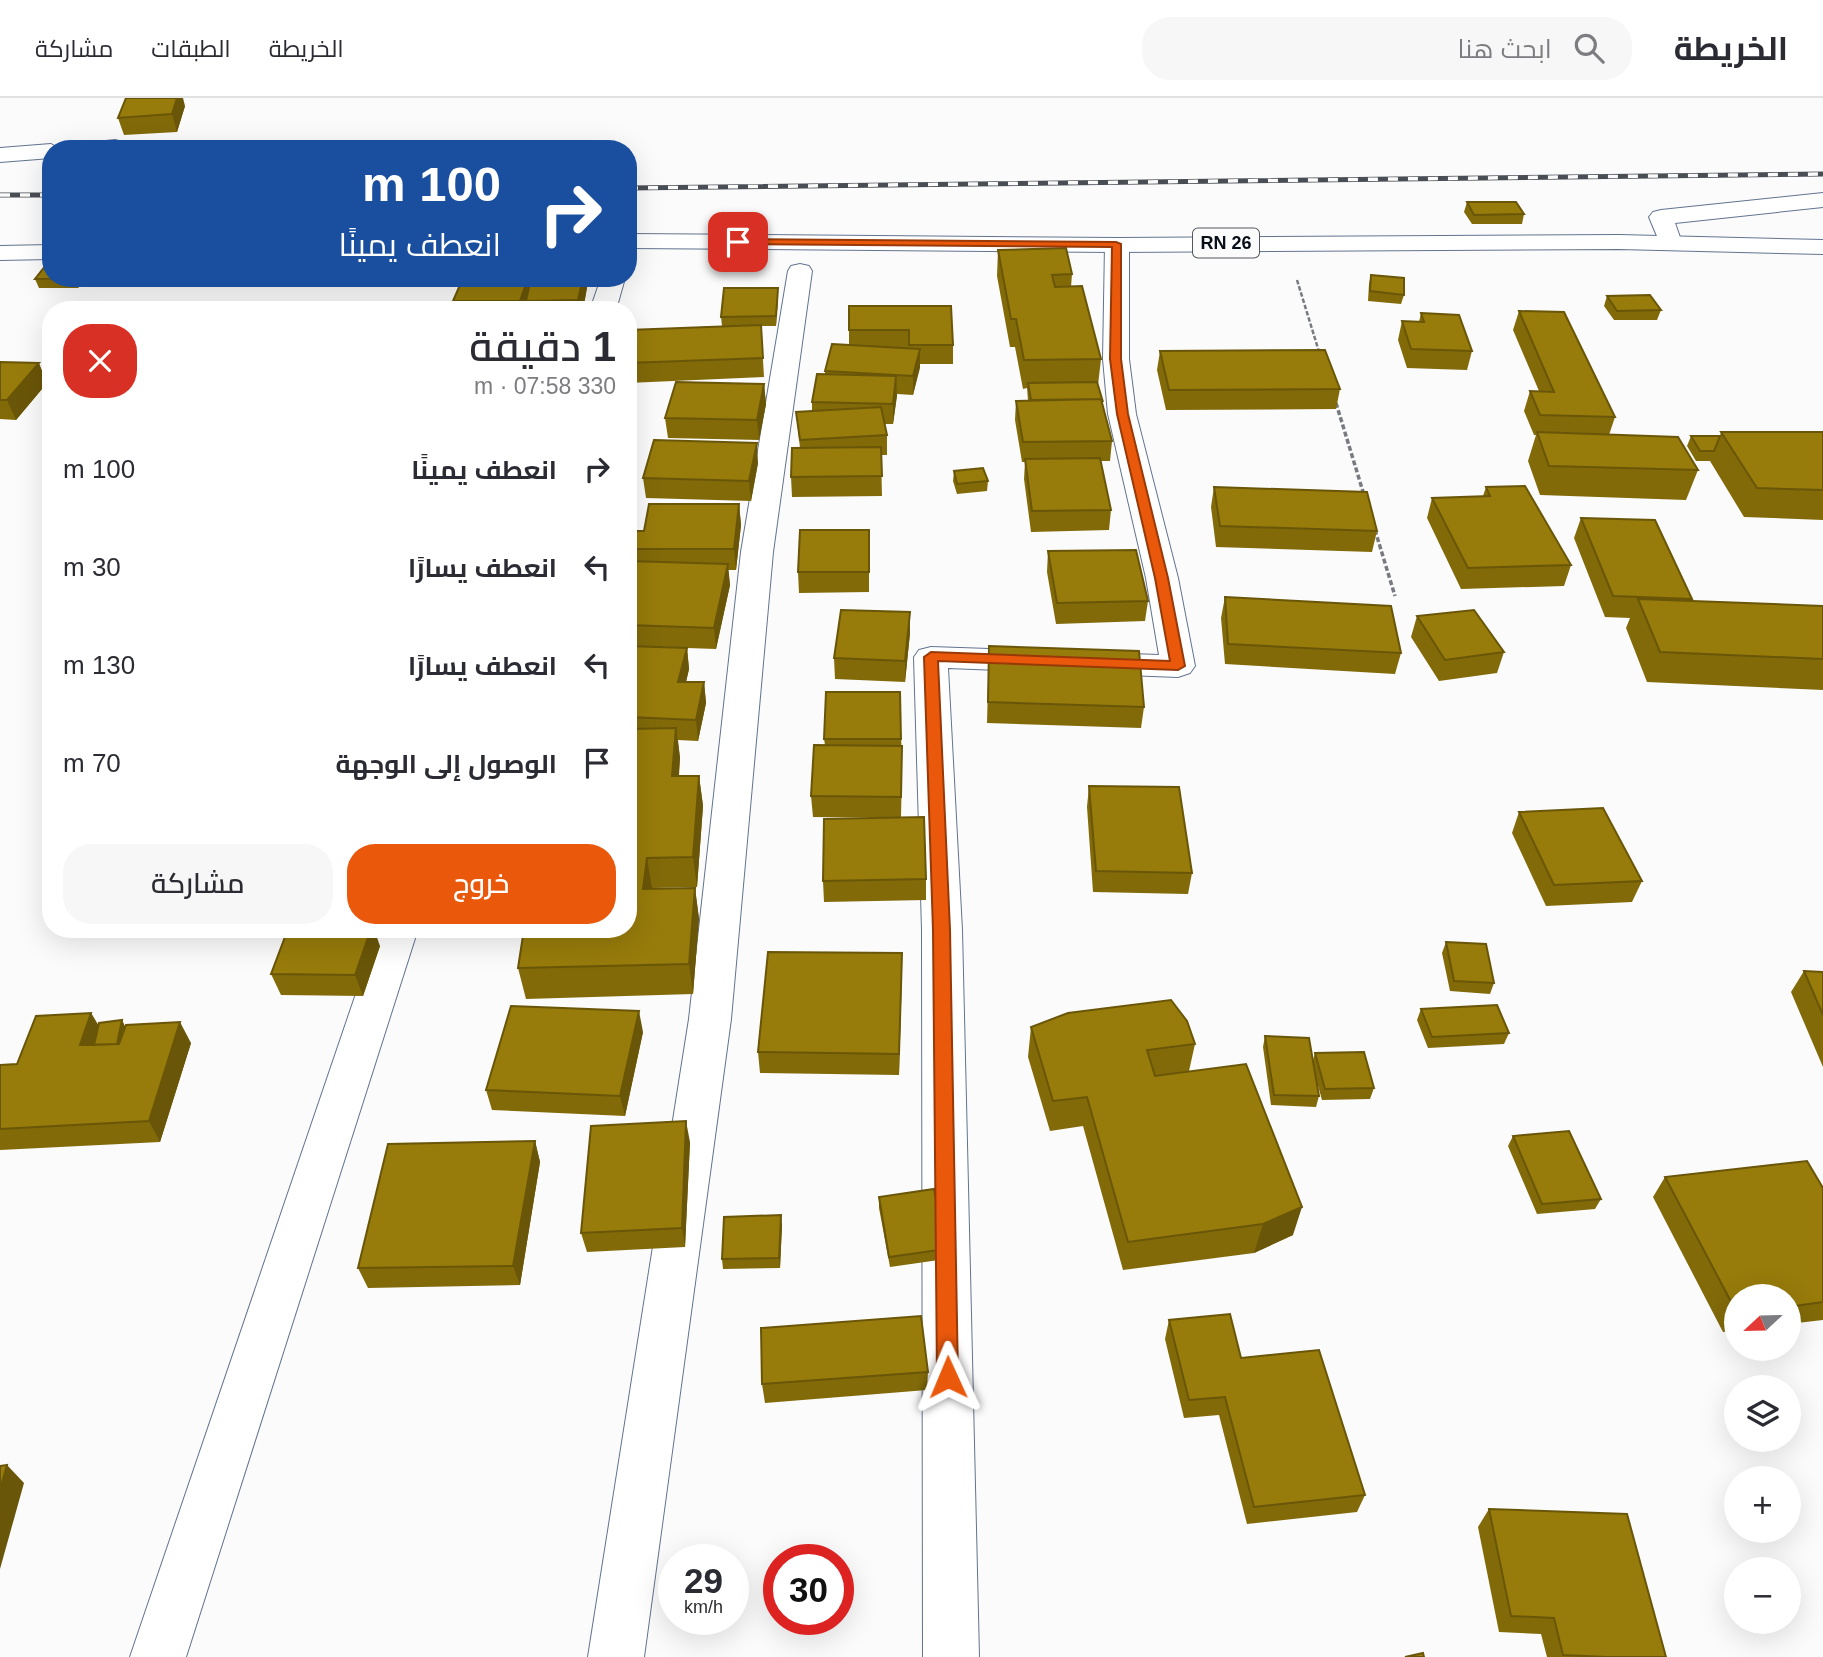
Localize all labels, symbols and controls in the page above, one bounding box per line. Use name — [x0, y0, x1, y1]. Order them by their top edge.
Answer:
search box — [1142, 17, 1632, 80]
icon: search — [1570, 29, 1608, 67]
text: الخريطة — [1674, 30, 1788, 67]
text: ابحث هنا — [1458, 34, 1552, 64]
text: مشاركة — [35, 35, 113, 62]
text: الطبقات — [151, 35, 231, 62]
text: الخريطة — [269, 35, 344, 62]
text: 100 m — [362, 157, 501, 211]
icon: right — [525, 168, 616, 259]
pin — [708, 212, 768, 272]
icon: arrive — [719, 223, 757, 261]
text: انعطف يمينًا — [338, 227, 501, 263]
road number: RN 26 — [1193, 228, 1259, 258]
text: 1 دقيقة — [469, 323, 616, 370]
button: close — [63, 324, 137, 398]
text: 330 m · 07:58 — [474, 373, 616, 399]
icon: right — [578, 450, 616, 488]
text: 100 m — [63, 454, 135, 484]
text: انعطف يمينًا — [411, 455, 557, 485]
icon: left — [578, 548, 616, 586]
text: 30 m — [63, 552, 121, 582]
text: انعطف يسارًا — [408, 553, 557, 583]
icon: left — [578, 646, 616, 684]
text: 130 m — [63, 650, 135, 680]
text: انعطف يسارًا — [408, 651, 557, 681]
icon: arrive — [578, 744, 616, 782]
text: 70 m — [63, 748, 121, 778]
text: الوصول إلى الوجهة — [335, 749, 557, 779]
button: مشاركة — [63, 844, 333, 924]
button: خروج — [347, 844, 616, 924]
north arrow — [1724, 1284, 1801, 1362]
map controls — [1724, 1284, 1801, 1634]
position arrow — [911, 1340, 985, 1414]
button: layers — [1724, 1375, 1801, 1452]
button: + — [1724, 1466, 1801, 1543]
speed limit sign: 30 — [763, 1544, 854, 1635]
button: − — [1724, 1557, 1801, 1634]
text: 29 — [684, 1561, 723, 1600]
text: km/h — [684, 1597, 723, 1617]

